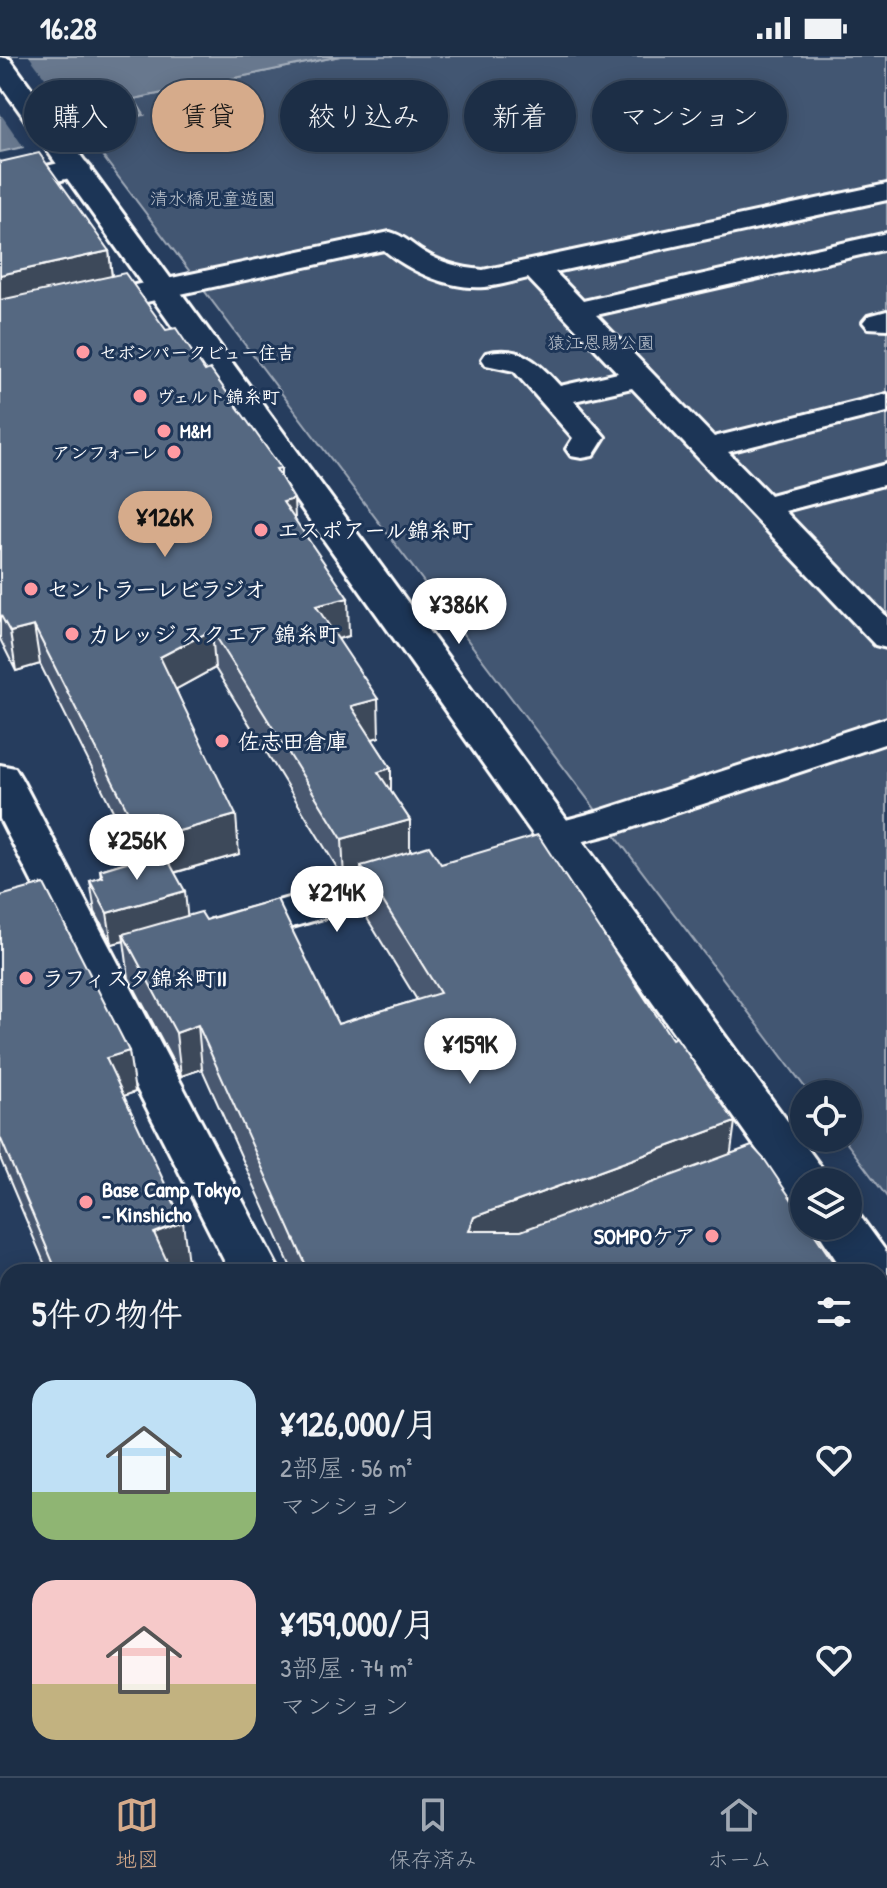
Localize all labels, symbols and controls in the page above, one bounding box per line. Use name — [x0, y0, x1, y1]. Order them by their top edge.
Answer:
text: 16:28 — [40, 8, 97, 48]
chip: 購入 — [24, 80, 136, 152]
chip: 賃貸 — [152, 80, 264, 152]
chip: 絞り込み — [280, 80, 448, 152]
chip: 新着 — [464, 80, 576, 152]
chip: マンション — [592, 80, 787, 152]
park label: 清水橋児童遊園 — [150, 186, 276, 211]
park label: 猿江恩賜公園 — [547, 330, 655, 355]
place label: セボンパークビュー住吉 — [99, 340, 295, 365]
marker: セボンパークビュー住吉 — [74, 343, 92, 361]
place label: ヴェルト錦糸町 — [156, 384, 280, 409]
marker: ヴェルト錦糸町 — [131, 387, 149, 405]
place label: M&M — [180, 419, 211, 444]
marker: M&M — [155, 422, 173, 440]
place label: アンフォーレ — [52, 440, 158, 465]
marker: アンフォーレ — [165, 443, 183, 461]
pin: ¥126K — [109, 491, 221, 559]
text: ¥126K — [136, 499, 194, 534]
place label: エスポアール錦糸町 — [277, 515, 473, 545]
marker: エスポアール錦糸町 — [252, 521, 270, 539]
place label: セントラーレビラジオ — [47, 574, 266, 604]
pin: ¥386K — [403, 578, 515, 646]
marker: セントラーレビラジオ — [22, 580, 40, 598]
text: ¥386K — [430, 586, 488, 621]
place label: カレッジ スクエア 錦糸町 — [88, 619, 340, 649]
marker: カレッジ スクエア 錦糸町 — [63, 625, 81, 643]
place label: 佐志田倉庫 — [238, 726, 348, 756]
marker: 佐志田倉庫 — [213, 732, 231, 750]
pin: ¥256K — [81, 814, 193, 882]
text: ¥256K — [107, 822, 167, 857]
pin: ¥214K — [281, 866, 393, 934]
text: ¥214K — [308, 874, 366, 909]
place label: ラフィスタ錦糸町II — [42, 963, 227, 993]
marker: ラフィスタ錦糸町II — [17, 969, 35, 987]
pin: ¥159K — [414, 1018, 526, 1086]
text: ¥159K — [442, 1026, 498, 1061]
map controls — [790, 1080, 862, 1240]
button: locate — [790, 1080, 862, 1152]
button: layers — [790, 1168, 862, 1240]
place label: Base Camp Tokyo - Kinshicho — [102, 1174, 241, 1229]
marker: Base Camp Tokyo - Kinshicho — [77, 1193, 95, 1211]
place label: SOMPOケア — [594, 1221, 696, 1251]
marker: SOMPOケア — [703, 1227, 721, 1245]
icon: filters — [812, 1290, 856, 1334]
text: 5件の物件 — [32, 1291, 182, 1337]
text: ¥126,000/月 — [280, 1401, 439, 1447]
icon: home — [96, 1412, 192, 1508]
icon: heart — [812, 1438, 856, 1482]
text: 2部屋 · 56 m² — [280, 1450, 412, 1485]
text: マンション — [280, 1488, 409, 1523]
text: ¥159,000/月 — [280, 1601, 436, 1647]
icon: home — [96, 1612, 192, 1708]
icon: heart — [812, 1638, 856, 1682]
text: 3部屋 · 74 m² — [280, 1650, 413, 1685]
text: マンション — [280, 1688, 409, 1723]
tab: 地図 — [115, 1793, 159, 1874]
tab: 保存済み — [389, 1793, 477, 1874]
tab: ホーム — [707, 1793, 772, 1874]

